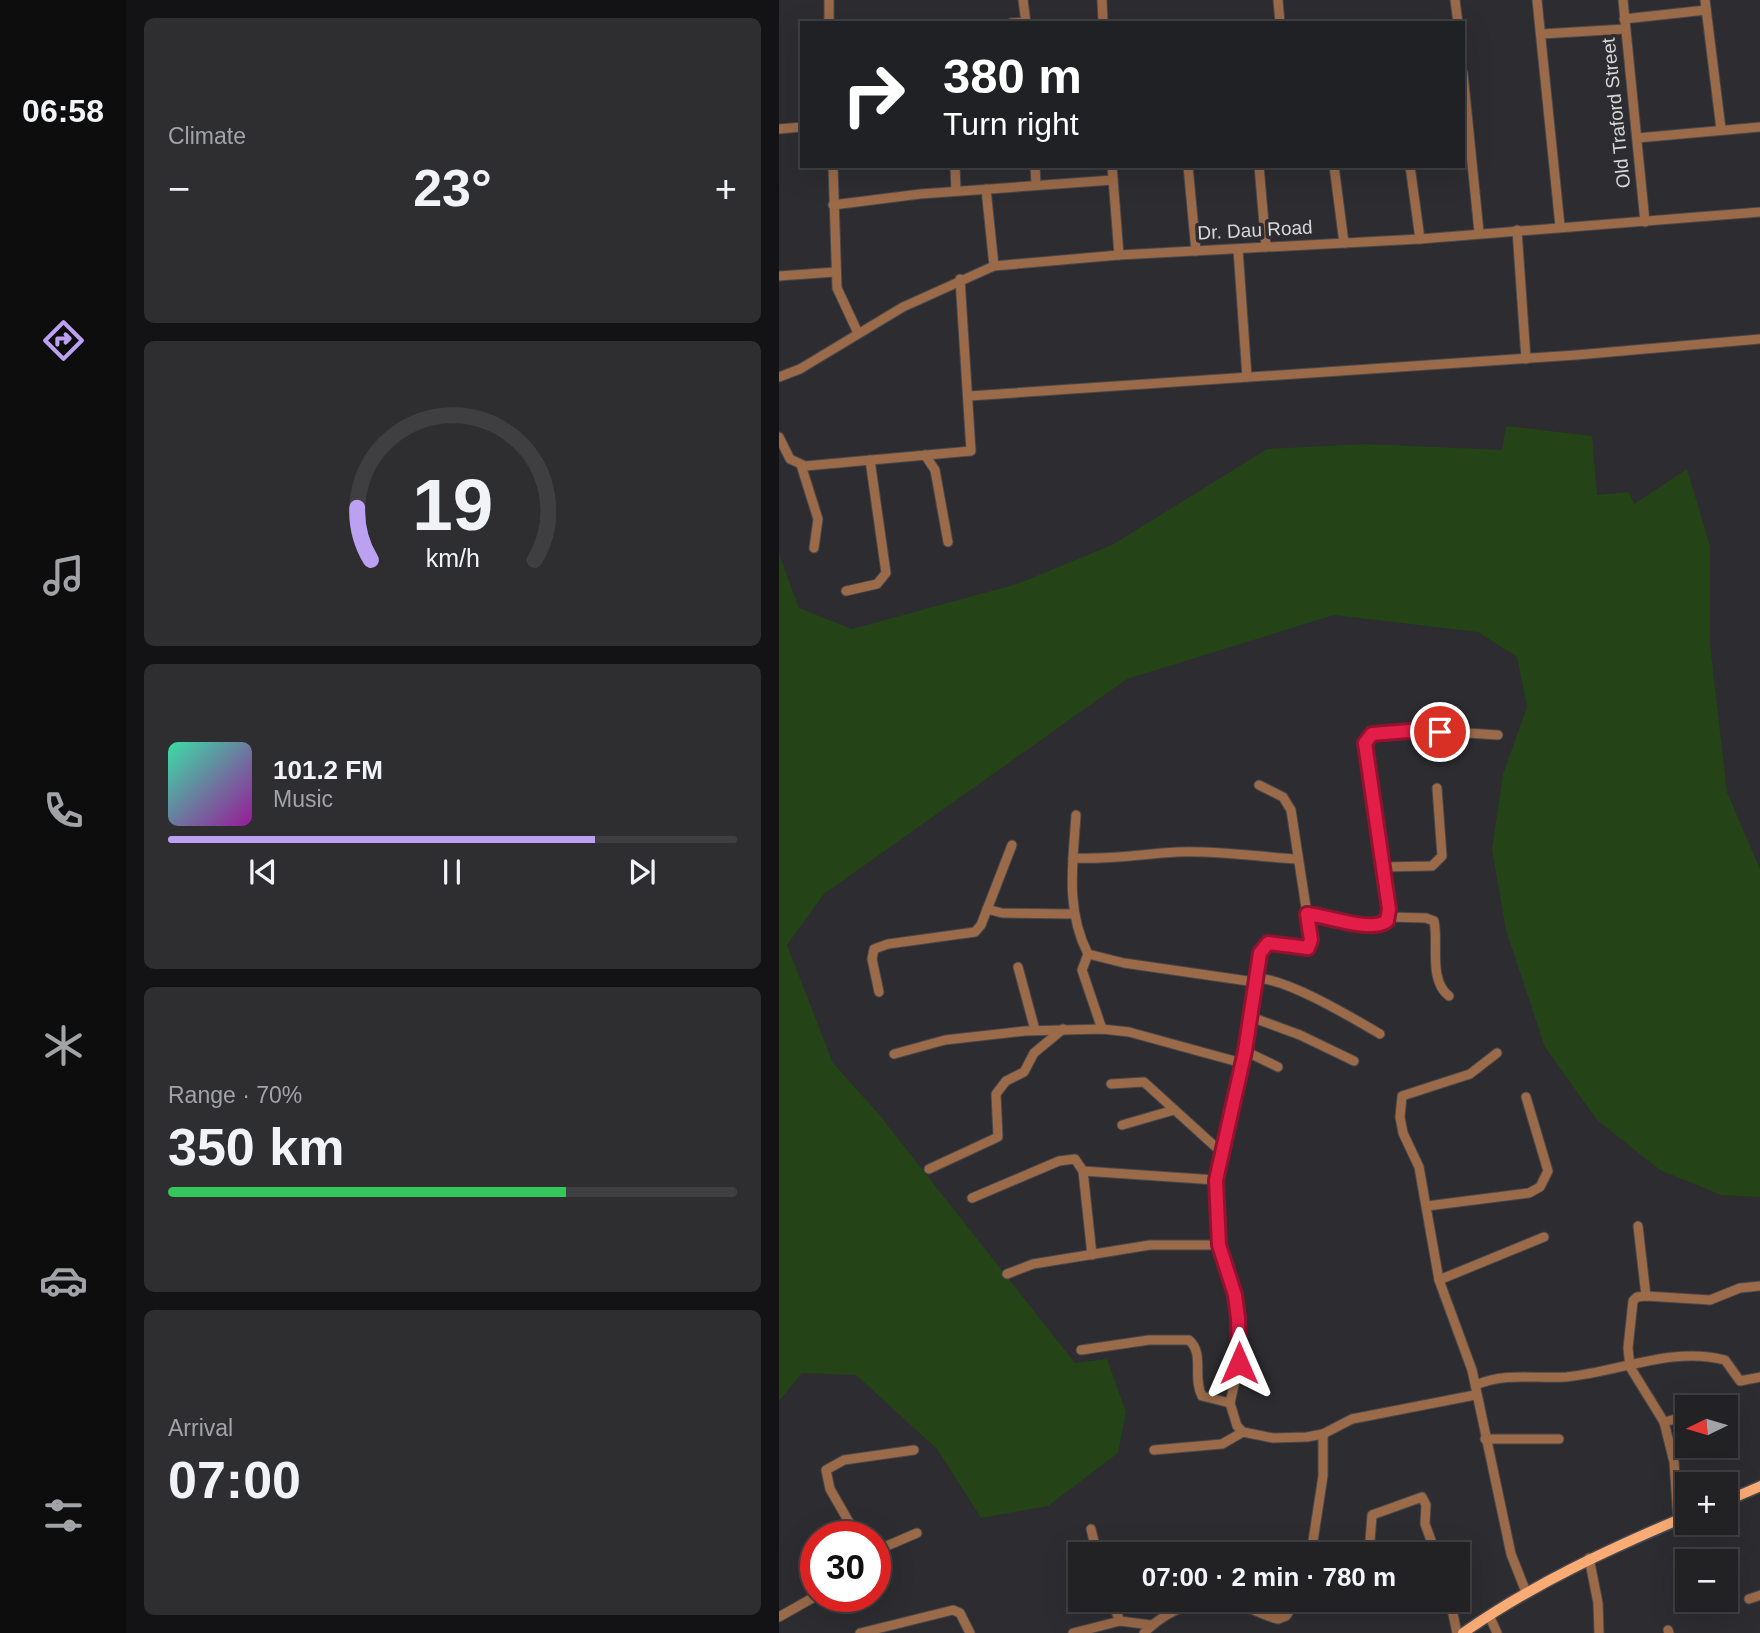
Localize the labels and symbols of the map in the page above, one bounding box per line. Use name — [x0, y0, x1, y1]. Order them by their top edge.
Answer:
street label: Old Traford Street — [1598, 36, 1634, 189]
street label: Dr. Dau Road — [1197, 217, 1313, 243]
pin — [1410, 702, 1470, 762]
position arrow — [1202, 1326, 1276, 1400]
north arrow — [1675, 1395, 1738, 1458]
speed limit sign: 30 — [800, 1521, 891, 1612]

